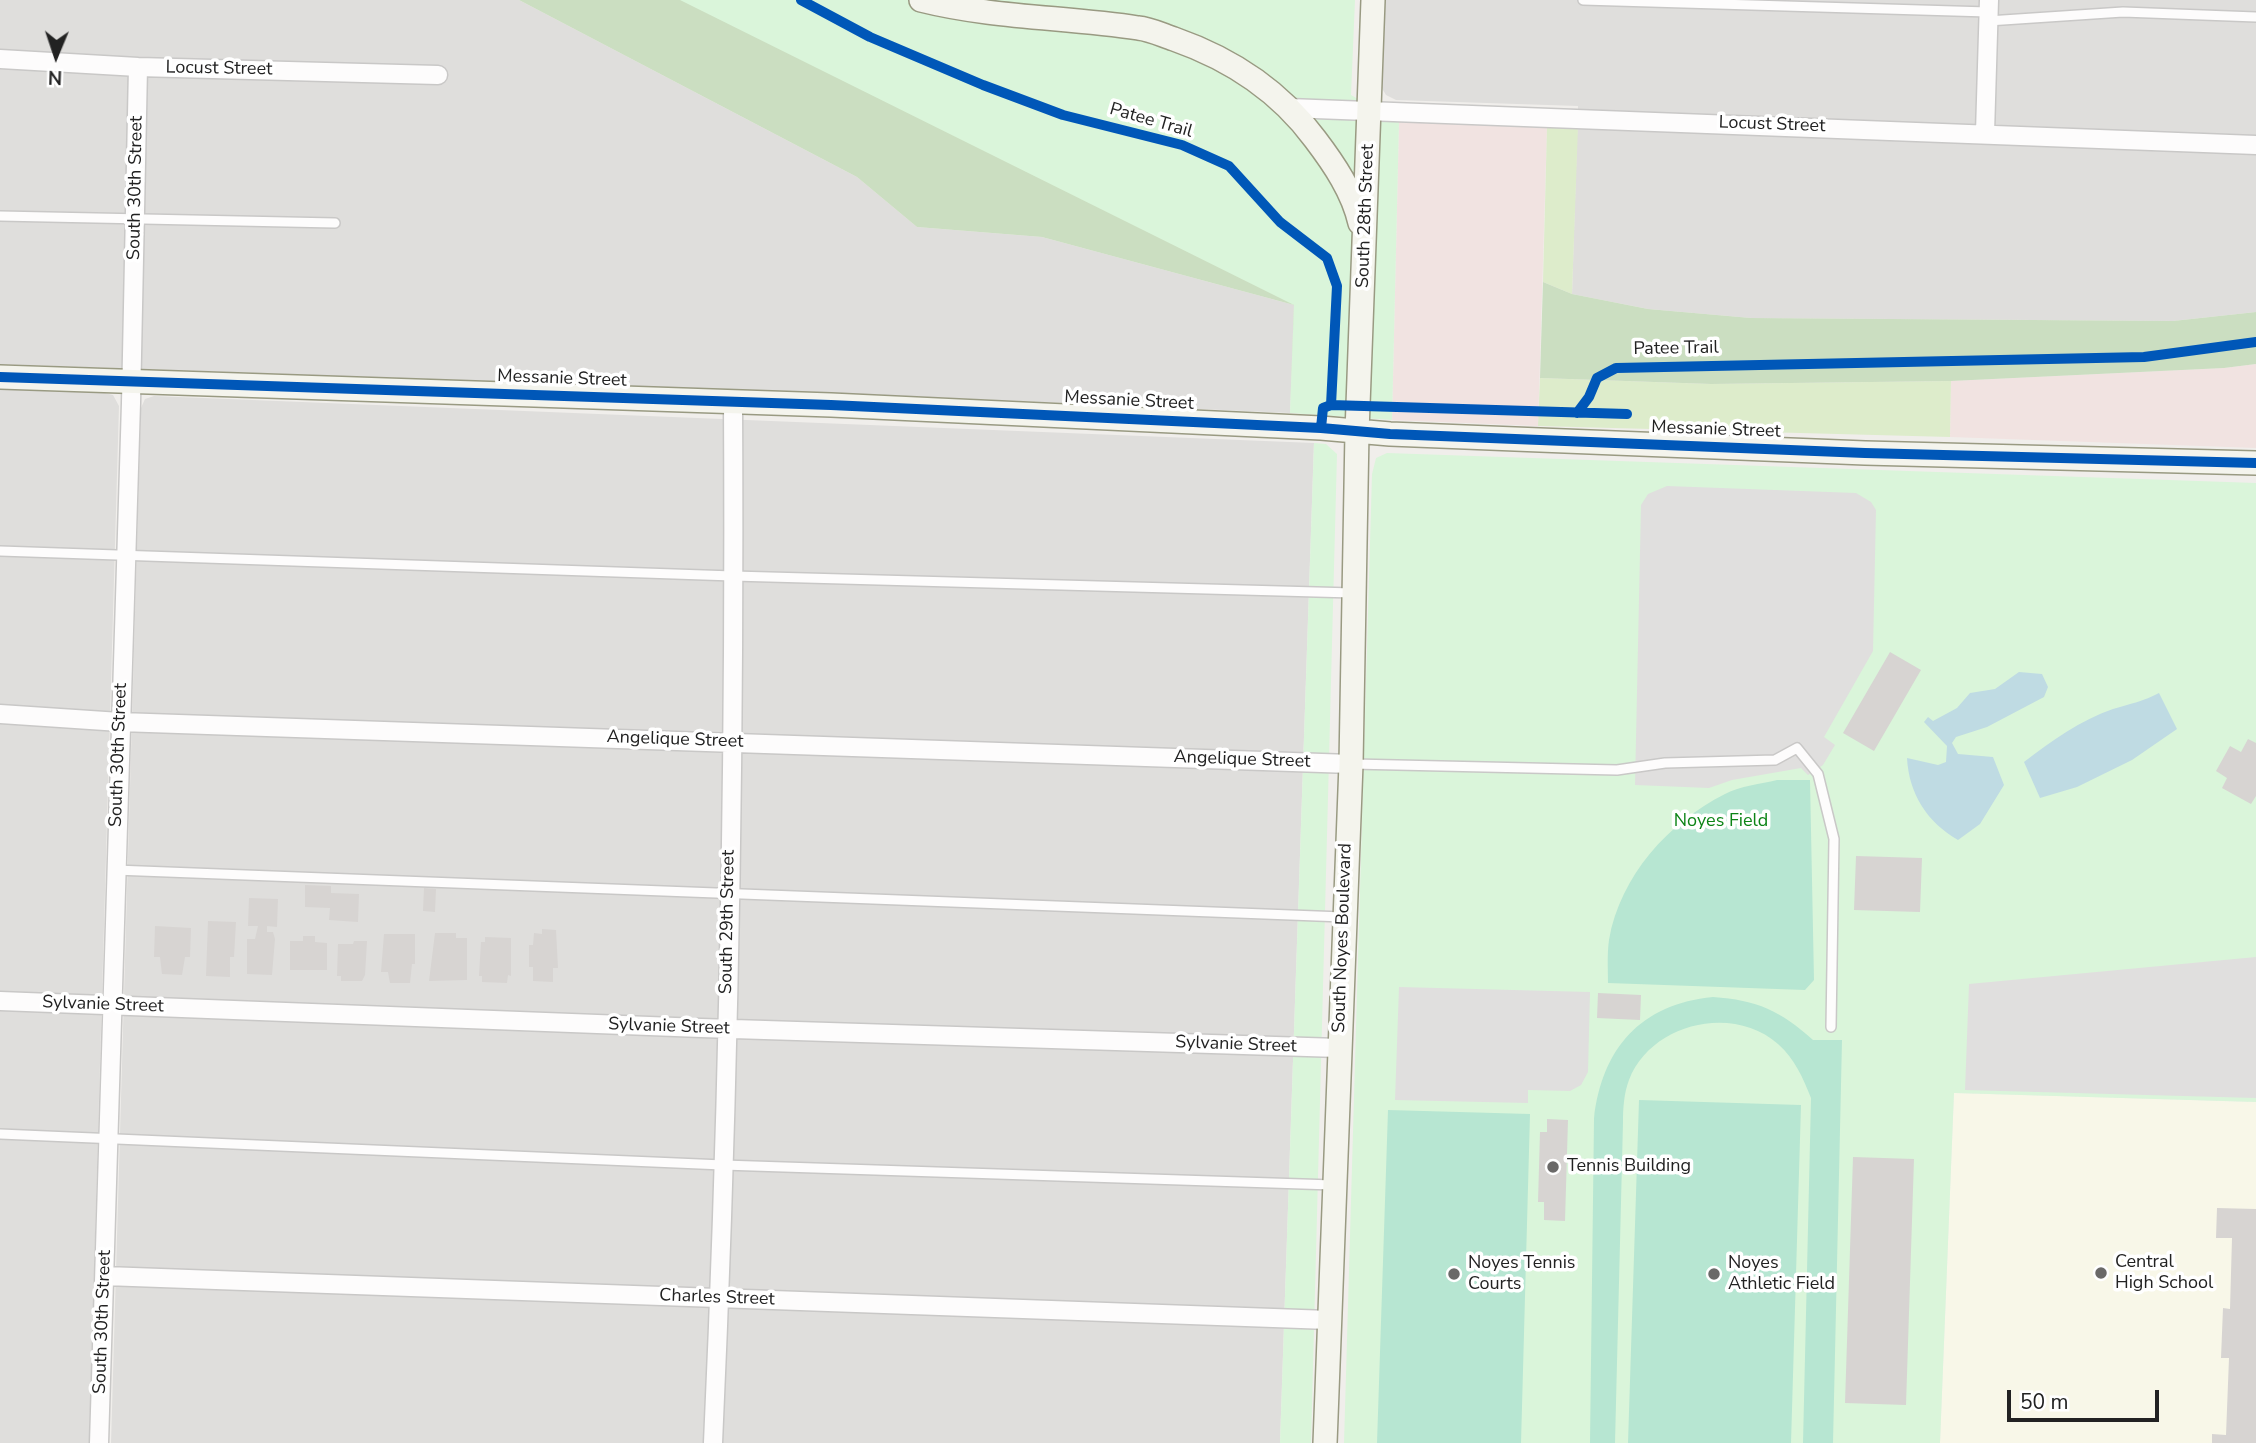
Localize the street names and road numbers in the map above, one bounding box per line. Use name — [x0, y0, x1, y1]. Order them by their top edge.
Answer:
street label: Locust Street — [165, 57, 273, 81]
street label: Patee Trail — [1107, 99, 1195, 143]
street label: Locust Street — [1718, 112, 1826, 138]
street label: South 30th Street — [124, 116, 148, 260]
street label: South 28th Street — [1353, 144, 1379, 288]
street label: Patee Trail — [1633, 337, 1719, 361]
street label: Messanie Street — [497, 366, 627, 392]
street label: Messanie Street — [1064, 387, 1194, 415]
street label: Messanie Street — [1651, 417, 1781, 443]
street label: South 30th Street — [106, 683, 132, 827]
street label: Angelique Street — [606, 727, 744, 753]
street label: Angelique Street — [1173, 747, 1311, 773]
street label: South Noyes Boulevard — [1329, 843, 1357, 1033]
street label: South 29th Street — [716, 850, 740, 994]
street label: Sylvanie Street — [42, 992, 164, 1018]
street label: Sylvanie Street — [608, 1014, 730, 1040]
street label: Sylvanie Street — [1175, 1032, 1297, 1058]
street label: South 30th Street — [90, 1250, 116, 1394]
street label: Charles Street — [659, 1285, 775, 1311]

